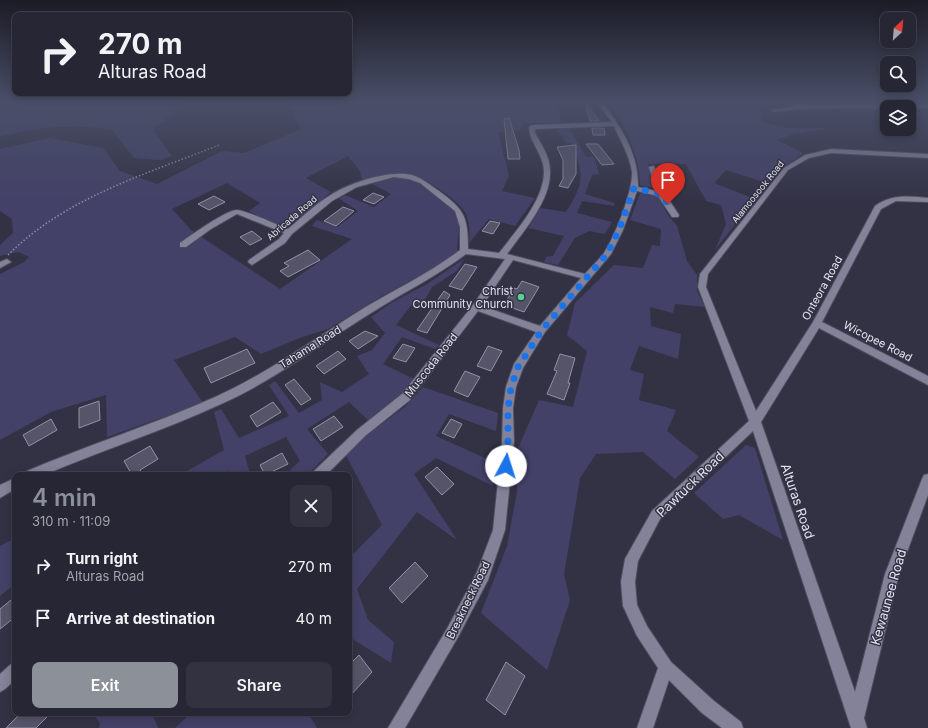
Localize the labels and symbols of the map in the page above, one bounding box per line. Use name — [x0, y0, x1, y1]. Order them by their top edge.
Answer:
north arrow — [880, 12, 916, 48]
street label: Alamoosook Road — [729, 158, 786, 225]
pin — [651, 163, 685, 204]
street label: Abricada Road — [264, 193, 319, 242]
street label: Onteora Road — [799, 253, 845, 323]
place label: Christ Community Church — [413, 284, 513, 311]
marker: Christ Community Church — [516, 292, 526, 302]
street label: Wicopee Road — [841, 318, 915, 364]
street label: Tahama Road — [276, 322, 344, 372]
street label: Muscoda Road — [402, 330, 460, 400]
position arrow — [485, 445, 527, 487]
street label: Pawtuck Road — [653, 448, 727, 520]
street label: Alturas Road — [778, 461, 818, 541]
street label: Kewaunee Road — [867, 547, 909, 647]
street label: Breakneck Road — [443, 559, 493, 641]

